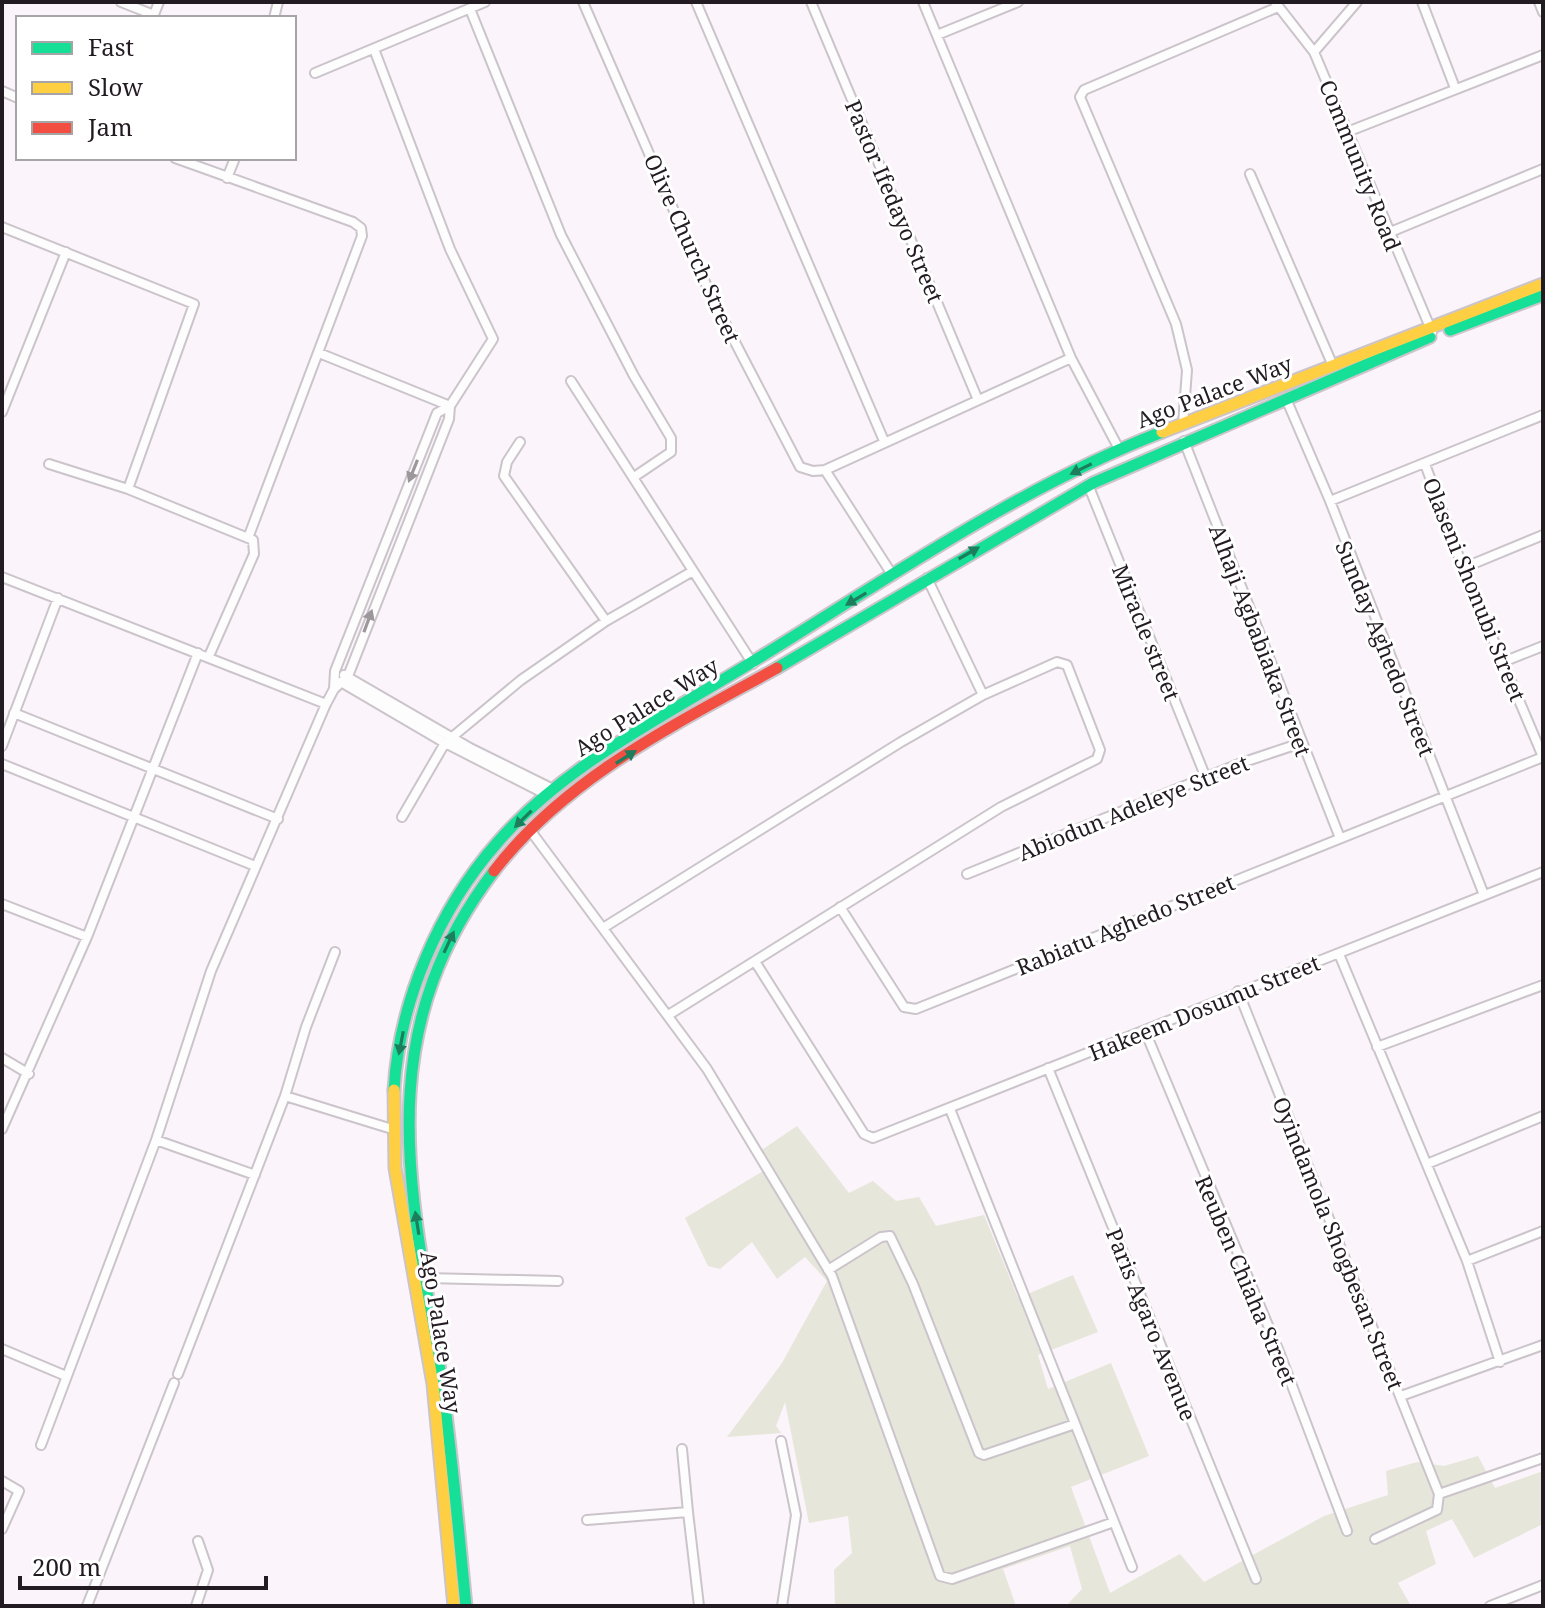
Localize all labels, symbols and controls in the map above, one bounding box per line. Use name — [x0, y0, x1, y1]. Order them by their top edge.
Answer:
legend — [16, 16, 296, 160]
text: Fast — [88, 30, 134, 63]
text: Slow — [88, 70, 143, 103]
street label: Community Road — [1313, 75, 1409, 255]
street label: Pastor Ifedayo Street — [839, 95, 951, 307]
text: Jam — [87, 110, 133, 143]
street label: Olive Church Street — [638, 149, 748, 348]
street label: Ago Palace Way — [1132, 347, 1297, 434]
one-way arrow — [407, 460, 420, 483]
one-way arrow — [1069, 462, 1092, 475]
street label: Olaseni Shonubi Street — [1416, 473, 1534, 705]
street label: Alhaji Agbabiaka Street — [1203, 520, 1319, 760]
street label: Sunday Aghedo Street — [1329, 536, 1443, 760]
one-way arrow — [958, 546, 981, 560]
street label: Miracle street — [1106, 559, 1188, 705]
one-way arrow — [845, 592, 867, 606]
one-way arrow — [362, 609, 375, 633]
street label: Ago Palace Way — [568, 649, 724, 762]
street label: Abiodun Adeleye Street — [1013, 747, 1253, 867]
one-way arrow — [615, 750, 637, 764]
one-way arrow — [514, 809, 533, 828]
street label: Rabiatu Aghedo Street — [1011, 866, 1239, 982]
one-way arrow — [442, 931, 456, 954]
street label: Hakeem Dosumu Street — [1084, 947, 1324, 1067]
one-way arrow — [395, 1031, 407, 1056]
street label: Oyindamola Shogbesan Street — [1266, 1092, 1412, 1394]
street label: Reuben Chiaha Street — [1189, 1170, 1305, 1390]
one-way arrow — [410, 1210, 423, 1235]
street label: Paris Agaro Avenue — [1100, 1223, 1204, 1425]
street label: Ago Palace Way — [414, 1248, 470, 1416]
scale bar — [20, 1540, 266, 1590]
text: 200 m — [32, 1550, 101, 1583]

